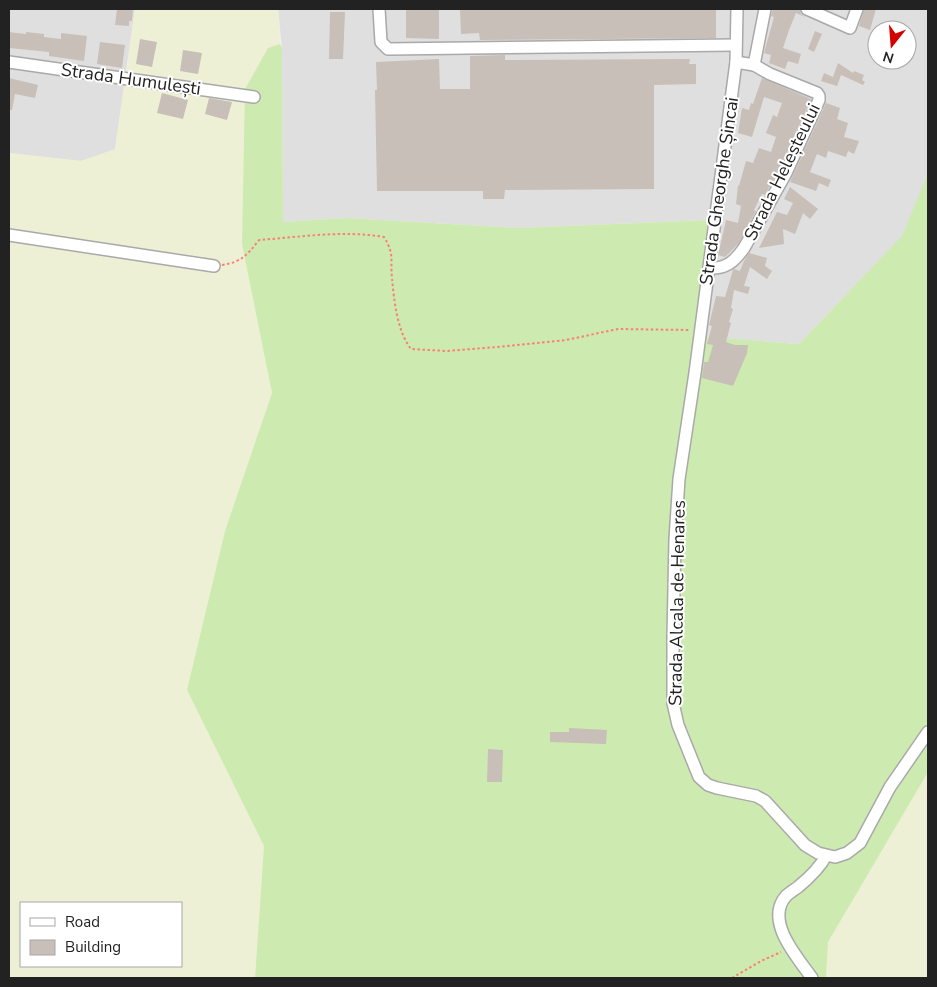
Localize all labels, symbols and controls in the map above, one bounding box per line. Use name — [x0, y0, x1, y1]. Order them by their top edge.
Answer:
north arrow — [867, 20, 917, 70]
text: N — [881, 46, 896, 68]
street label: Strada Humulești — [59, 57, 203, 101]
street label: Strada Gheorghe Șincai — [694, 95, 744, 287]
street label: Strada Heleșteului — [738, 99, 826, 245]
street label: Strada Alcala de Henares — [663, 500, 691, 706]
legend — [20, 902, 182, 967]
text: Road — [65, 912, 100, 932]
text: Building — [65, 937, 121, 957]

